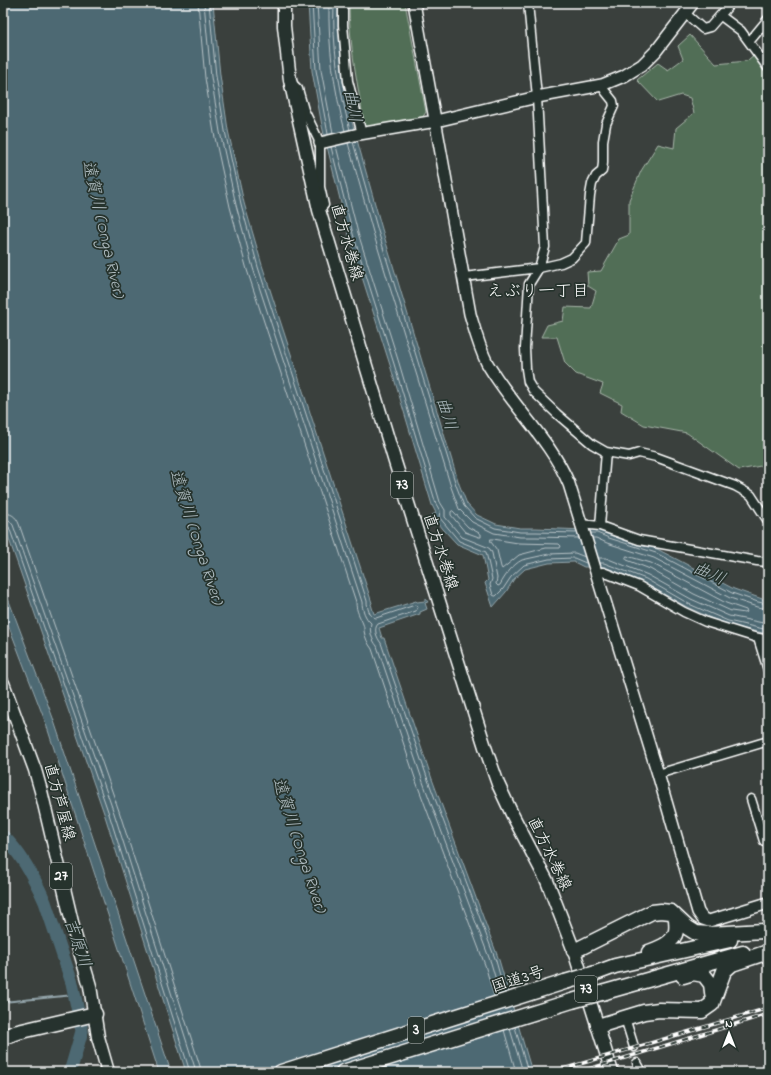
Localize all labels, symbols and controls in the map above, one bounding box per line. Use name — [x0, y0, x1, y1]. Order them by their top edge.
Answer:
water label: 曲川 — [336, 87, 368, 125]
water label: 遠賀川 (Onga River) — [74, 158, 131, 302]
street label: 直方水巻線 — [323, 200, 369, 284]
district label: えぶり一丁目 — [487, 279, 589, 304]
water label: 曲川 — [429, 394, 463, 434]
water label: 遠賀川 (Onga River) — [161, 466, 230, 610]
road number: 73 — [391, 472, 413, 498]
street label: 直方水巻線 — [416, 510, 464, 594]
water label: 曲川 — [688, 556, 730, 592]
street label: 直方芦屋線 — [37, 760, 81, 844]
water label: 遠賀川 (Onga River) — [264, 774, 333, 918]
street label: 直方水巻線 — [521, 813, 577, 895]
road number: 27 — [50, 863, 72, 889]
water label: 吉原川 — [57, 915, 97, 971]
street label: 国道3号 — [488, 960, 548, 1000]
road number: 73 — [575, 976, 597, 1002]
north arrow — [709, 1013, 749, 1053]
text: N — [725, 1016, 733, 1032]
road number: 3 — [408, 1017, 424, 1043]

